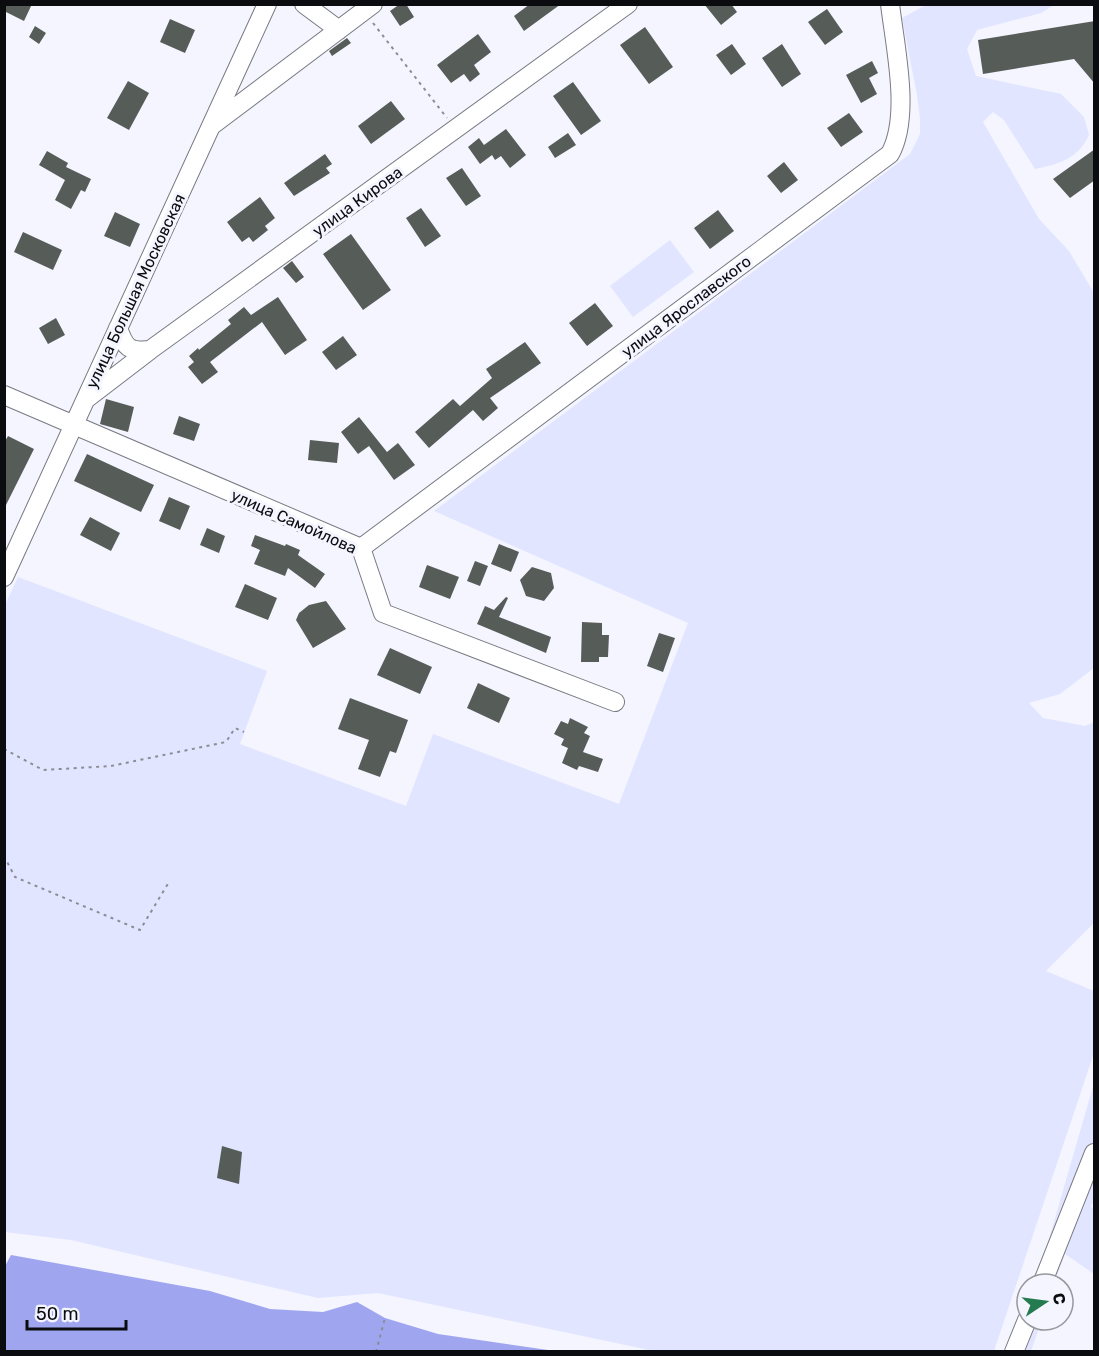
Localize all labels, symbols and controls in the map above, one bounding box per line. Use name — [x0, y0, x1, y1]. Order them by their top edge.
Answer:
street label: улица Кирова — [309, 162, 406, 240]
street label: улица Большая Московская — [82, 191, 189, 392]
street label: улица Ярославского — [618, 251, 755, 361]
street label: улица Самойлова — [228, 485, 360, 558]
north arrow — [1015, 1272, 1075, 1332]
text: С — [1049, 1291, 1070, 1306]
scale bar — [27, 1293, 126, 1331]
text: 50 m — [36, 1303, 79, 1325]

